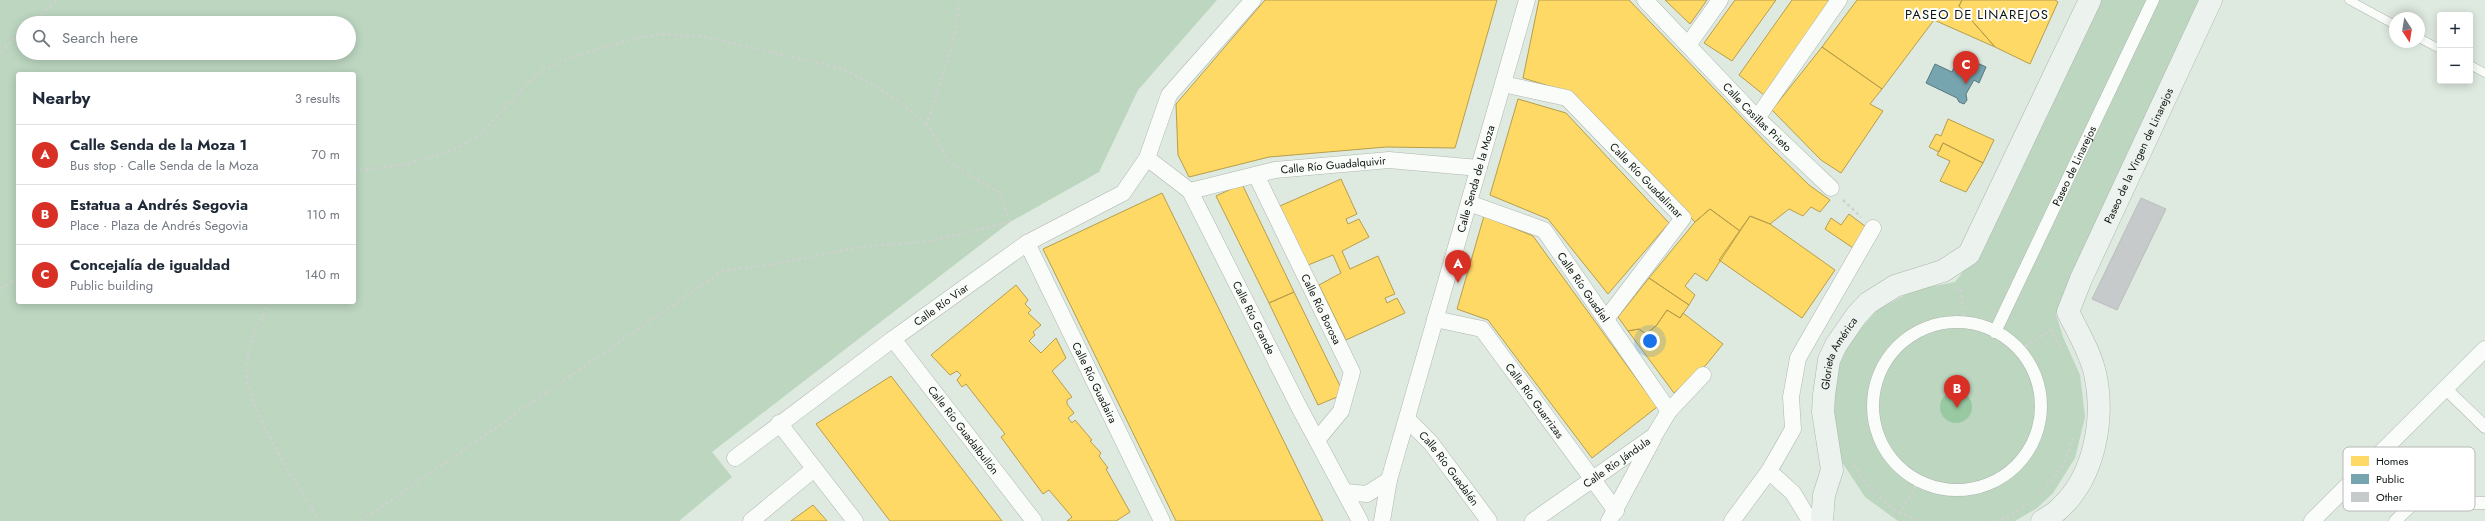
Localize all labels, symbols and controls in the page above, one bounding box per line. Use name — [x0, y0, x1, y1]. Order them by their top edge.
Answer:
district label: PASEO DE LINAREJOS — [1905, 5, 2049, 24]
north arrow — [2389, 12, 2425, 48]
map controls — [2437, 12, 2473, 84]
button: + — [2437, 12, 2473, 48]
search box — [16, 16, 356, 60]
icon: search — [30, 27, 52, 49]
text: Search here — [62, 27, 138, 49]
button: − — [2437, 48, 2473, 84]
pin: C — [1953, 51, 1979, 84]
street label: Calle Casillas Prieto — [1719, 79, 1795, 155]
street label: Paseo de la Virgen de Linarejos — [2100, 85, 2177, 226]
text: Nearby — [32, 86, 90, 110]
text: 3 results — [295, 89, 340, 108]
street label: Calle Senda de la Moza — [1453, 123, 1499, 234]
street label: Paseo de Linarejos — [2048, 123, 2100, 209]
text: Calle Senda de la Moza 1 — [70, 134, 247, 156]
street label: Calle Río Guadalimar — [1606, 139, 1687, 222]
text: A — [40, 145, 50, 164]
text: 70 m — [311, 145, 340, 164]
street label: Calle Río Guadalquivir — [1280, 152, 1387, 177]
text: Bus stop · Calle Senda de la Moza — [70, 156, 259, 175]
text: Estatua a Andrés Segovia — [70, 194, 248, 216]
text: B — [41, 205, 49, 224]
text: 110 m — [306, 205, 340, 224]
text: Place · Plaza de Andrés Segovia — [70, 216, 248, 235]
street label: Calle Río Guadiel — [1553, 249, 1613, 325]
pin: A — [1445, 250, 1471, 283]
text: Concejalía de igualdad — [70, 254, 230, 276]
text: C — [40, 265, 50, 284]
text: 140 m — [305, 265, 340, 284]
street label: Calle Río Borosa — [1297, 271, 1345, 347]
text: Public building — [70, 276, 153, 295]
street label: Calle Río Grande — [1229, 278, 1279, 357]
street label: Calle Río Viar — [910, 279, 972, 330]
street label: Glorieta América — [1817, 314, 1861, 391]
your location — [1640, 331, 1660, 351]
street label: Calle Río Guadaira — [1068, 339, 1121, 426]
street label: Calle Río Guarrizas — [1502, 360, 1568, 442]
pin: B — [1944, 375, 1970, 408]
street label: Calle Río Guadalbullón — [924, 382, 1003, 477]
street label: Calle Río Guadalén — [1415, 427, 1483, 509]
street label: Calle Río Jándula — [1580, 433, 1653, 492]
legend — [2343, 447, 2475, 511]
text: Homes — [2376, 453, 2409, 469]
text: Public — [2376, 471, 2405, 487]
text: Other — [2376, 489, 2403, 505]

